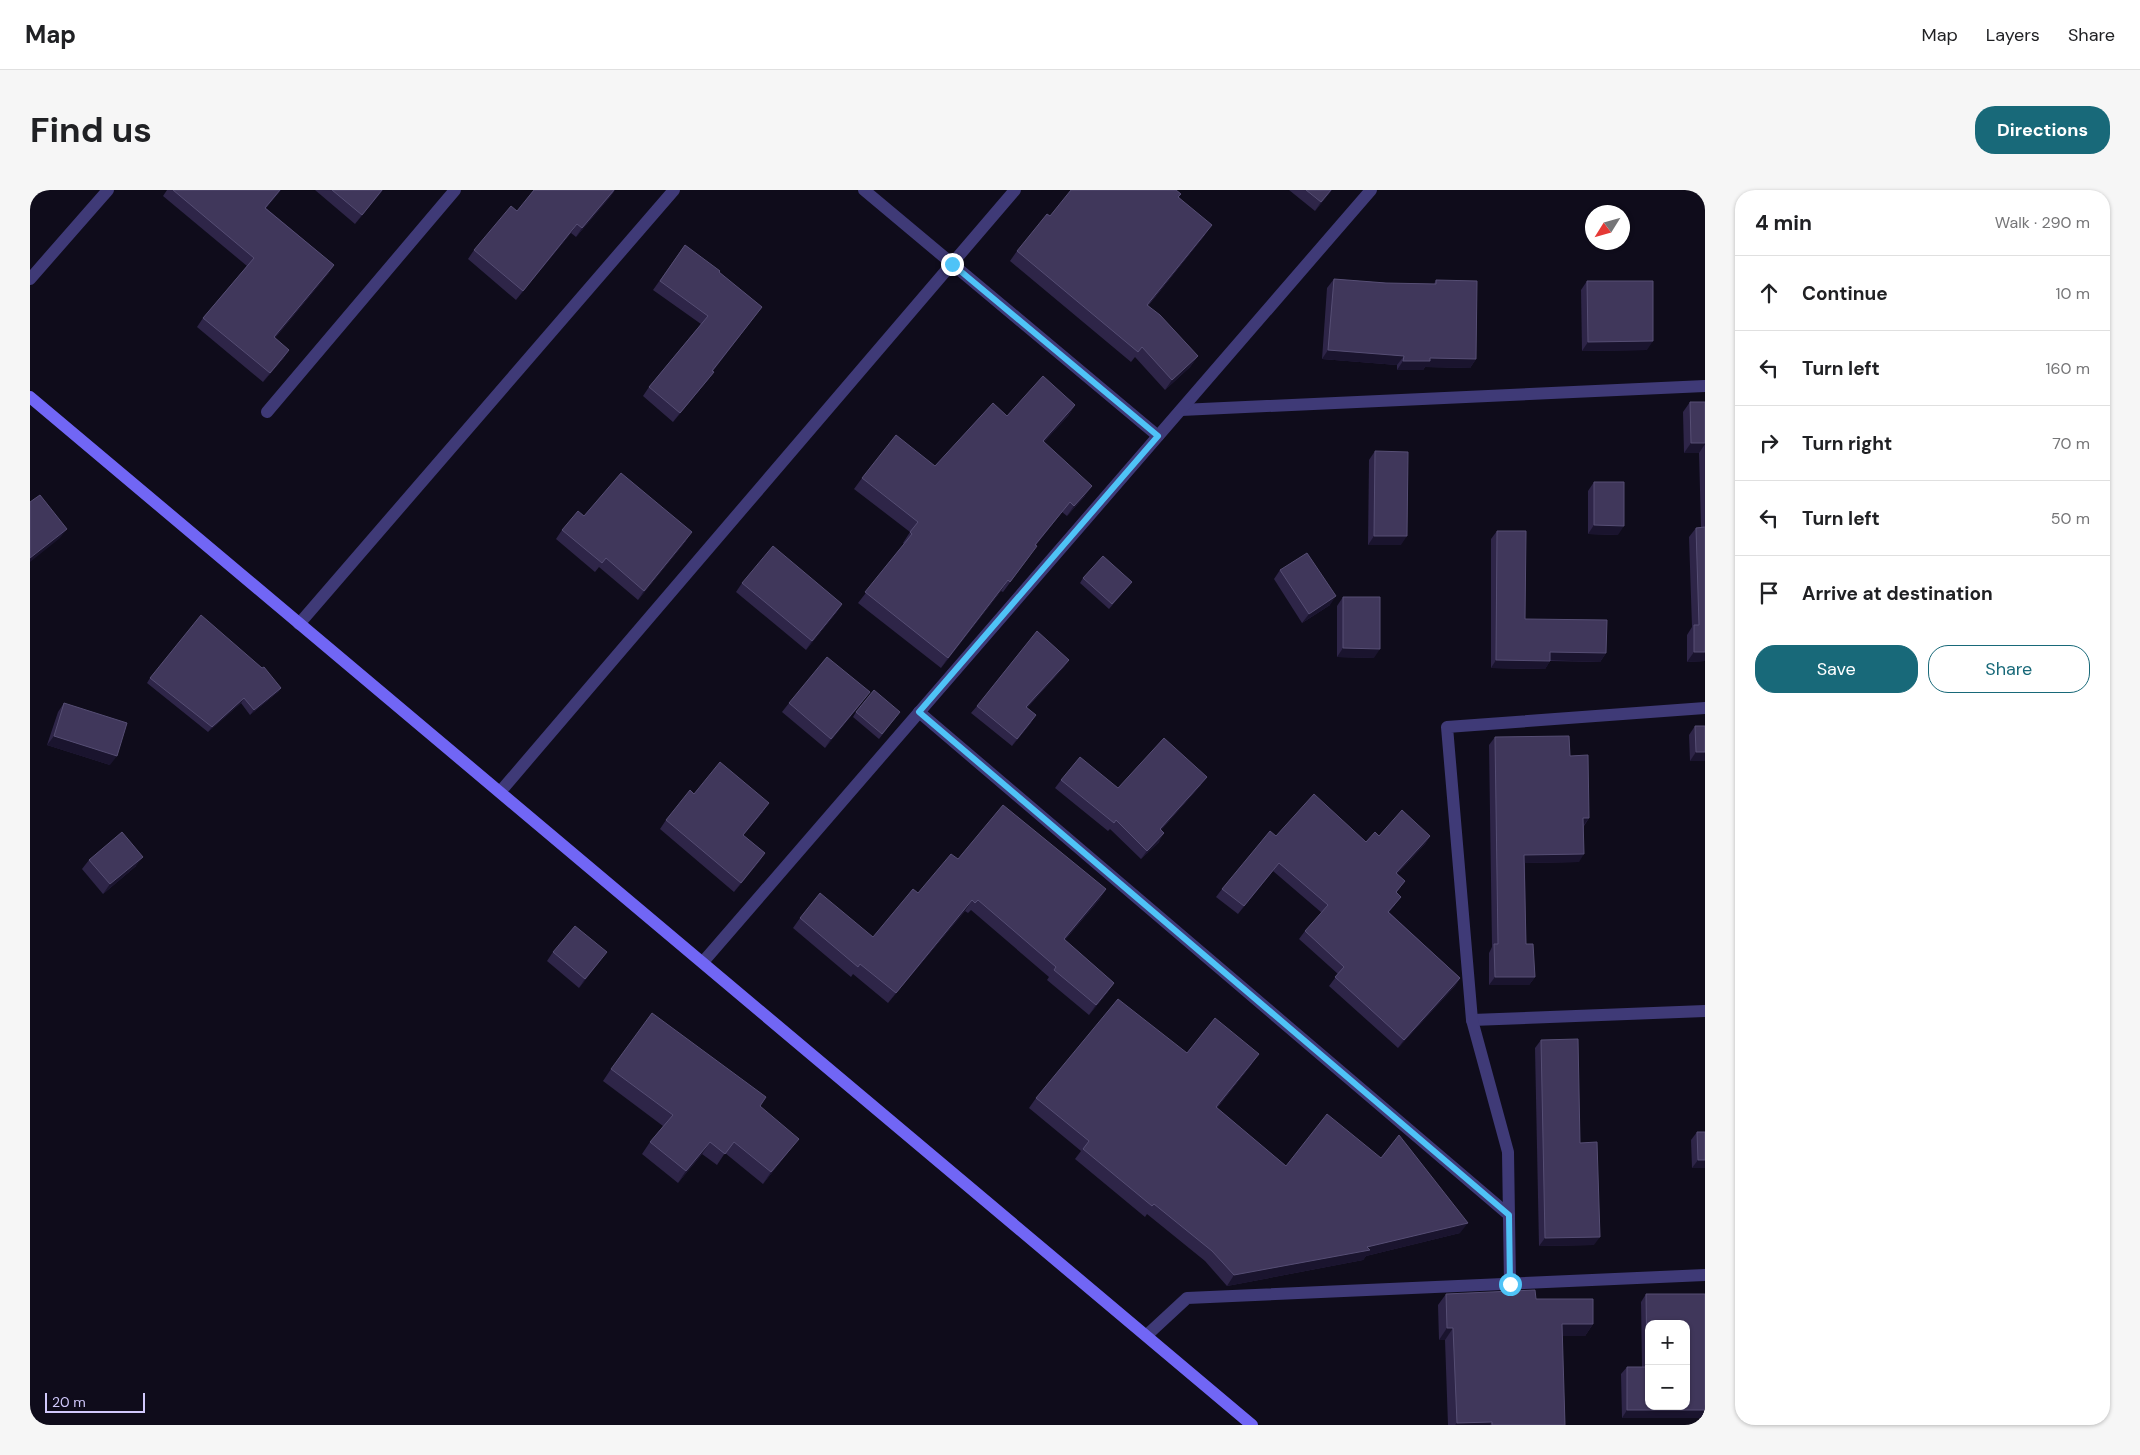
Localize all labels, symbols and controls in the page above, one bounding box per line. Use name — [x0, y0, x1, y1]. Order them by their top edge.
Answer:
text: Map — [25, 19, 76, 50]
text: Map — [1922, 23, 1958, 47]
text: Layers — [1986, 23, 2040, 47]
text: Share — [2068, 23, 2115, 47]
button: Directions — [1975, 106, 2110, 154]
text: Find us — [30, 107, 152, 153]
north arrow — [1585, 205, 1630, 250]
text: 4 min — [1755, 209, 1812, 237]
text: Walk · 290 m — [1995, 212, 2090, 233]
route end — [941, 253, 964, 276]
icon: ahead — [1755, 279, 1783, 307]
text: Continue — [1802, 281, 1888, 306]
text: 10 m — [2056, 283, 2090, 304]
icon: left — [1755, 354, 1783, 382]
text: Turn left — [1802, 356, 1880, 381]
text: 160 m — [2046, 358, 2090, 379]
icon: right — [1755, 429, 1783, 457]
text: Turn right — [1802, 431, 1892, 456]
text: 70 m — [2052, 433, 2090, 454]
icon: left — [1755, 504, 1783, 532]
text: Turn left — [1802, 506, 1880, 531]
text: 50 m — [2051, 508, 2090, 529]
icon: arrive — [1755, 579, 1783, 607]
text: Arrive at destination — [1802, 581, 1993, 606]
button: Save — [1755, 645, 1918, 693]
button: Share — [1928, 645, 2090, 693]
route start — [1499, 1273, 1522, 1296]
map controls — [1645, 1320, 1690, 1410]
button: + — [1645, 1320, 1690, 1365]
button: − — [1645, 1365, 1690, 1410]
scale bar — [45, 1390, 145, 1413]
text: 20 m — [52, 1393, 86, 1411]

